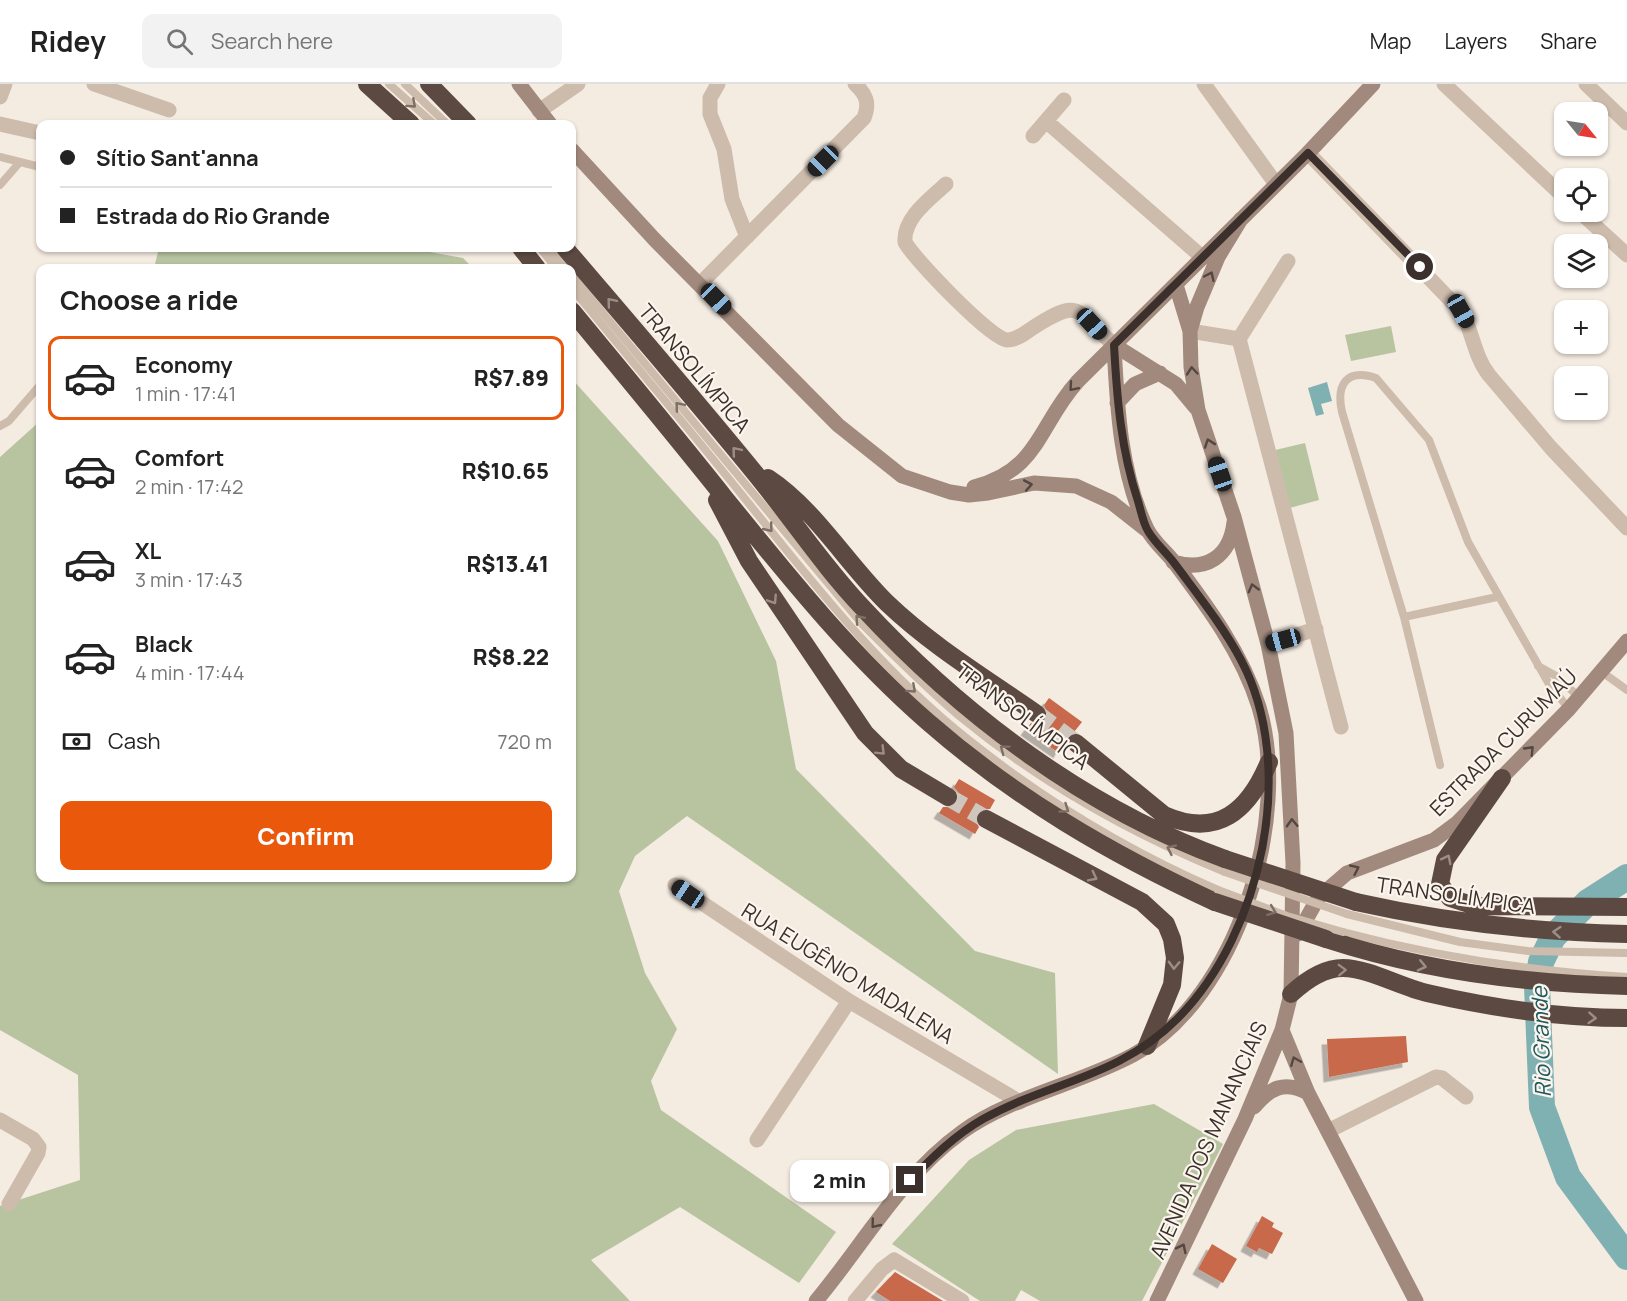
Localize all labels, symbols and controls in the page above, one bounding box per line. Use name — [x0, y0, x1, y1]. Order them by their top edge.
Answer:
search box — [142, 14, 562, 68]
text: Ridey — [30, 22, 106, 60]
icon: search — [163, 25, 196, 58]
text: Search here — [211, 26, 333, 56]
text: Map — [1370, 27, 1411, 55]
text: Layers — [1444, 27, 1507, 55]
text: Share — [1540, 27, 1597, 55]
one-way arrow — [405, 97, 415, 108]
north arrow — [1554, 102, 1608, 156]
map controls — [1554, 102, 1608, 420]
car — [804, 142, 842, 180]
text: Sítio Sant'anna — [96, 143, 259, 173]
button: locate — [1554, 168, 1608, 222]
text: Estrada do Rio Grande — [96, 201, 330, 231]
button: layers — [1554, 234, 1608, 288]
route start — [1406, 253, 1433, 280]
one-way arrow — [1202, 272, 1214, 283]
car — [697, 280, 735, 318]
text: Choose a ride — [60, 281, 238, 318]
car — [1444, 291, 1478, 331]
one-way arrow — [607, 298, 618, 309]
street label: TRANSOLÍMPICA — [633, 298, 757, 438]
button: + — [1554, 300, 1608, 354]
car — [1073, 305, 1111, 343]
text: Economy — [135, 350, 233, 380]
icon: car — [63, 351, 117, 405]
text: R$7.89 — [474, 363, 549, 393]
one-way arrow — [1186, 366, 1199, 375]
button: − — [1554, 366, 1608, 420]
text: 1 min · 17:41 — [135, 380, 236, 407]
one-way arrow — [1069, 380, 1080, 391]
one-way arrow — [675, 402, 686, 413]
one-way arrow — [1204, 438, 1217, 449]
text: Comfort — [135, 443, 224, 473]
icon: car — [63, 444, 117, 498]
one-way arrow — [732, 447, 743, 458]
car — [1206, 454, 1234, 494]
text: R$10.65 — [462, 456, 549, 486]
text: 2 min · 17:42 — [135, 473, 243, 500]
one-way arrow — [1023, 479, 1033, 491]
one-way arrow — [761, 521, 772, 532]
text: XL — [135, 536, 161, 566]
icon: car — [63, 537, 117, 591]
text: R$13.41 — [467, 549, 549, 579]
text: 3 min · 17:43 — [135, 566, 243, 593]
one-way arrow — [1248, 583, 1261, 593]
one-way arrow — [766, 593, 777, 604]
one-way arrow — [855, 615, 866, 626]
car — [1263, 627, 1303, 653]
text: Black — [135, 629, 192, 659]
icon: car — [63, 630, 117, 684]
text: R$8.22 — [473, 642, 549, 672]
street label: TRANSOLÍMPICA — [951, 657, 1095, 775]
text: 4 min · 17:44 — [135, 659, 244, 686]
street label: ESTRADA CURUMAÚ — [1423, 662, 1583, 822]
one-way arrow — [905, 682, 915, 693]
icon: cash — [60, 725, 93, 758]
text: Cash — [108, 726, 161, 756]
text: 720 m — [497, 728, 552, 755]
one-way arrow — [874, 743, 885, 754]
one-way arrow — [1000, 745, 1011, 756]
one-way arrow — [1523, 746, 1534, 756]
button: Confirm — [60, 801, 552, 870]
one-way arrow — [1058, 802, 1069, 813]
one-way arrow — [1286, 818, 1298, 827]
one-way arrow — [1166, 845, 1177, 857]
one-way arrow — [1440, 854, 1452, 865]
one-way arrow — [1349, 865, 1360, 877]
one-way arrow — [1087, 869, 1098, 881]
street label: TRANSOLÍMPICA — [1375, 870, 1537, 920]
car — [668, 876, 708, 912]
street label: RUA EUGÊNIO MADALENA — [737, 896, 959, 1050]
one-way arrow — [1266, 904, 1277, 916]
one-way arrow — [1552, 925, 1561, 938]
one-way arrow — [1417, 959, 1427, 972]
one-way arrow — [1167, 960, 1180, 969]
one-way arrow — [1338, 963, 1347, 976]
water label: Rio Grande — [1524, 985, 1558, 1098]
one-way arrow — [1587, 1011, 1596, 1024]
street label: AVENIDA DOS MANANCIAIS — [1143, 1017, 1273, 1263]
one-way arrow — [1290, 1057, 1302, 1068]
callout: 2 min — [790, 1159, 889, 1201]
route end — [896, 1166, 923, 1193]
text: 2 min — [813, 1167, 866, 1194]
one-way arrow — [871, 1217, 882, 1228]
one-way arrow — [1175, 1244, 1187, 1255]

